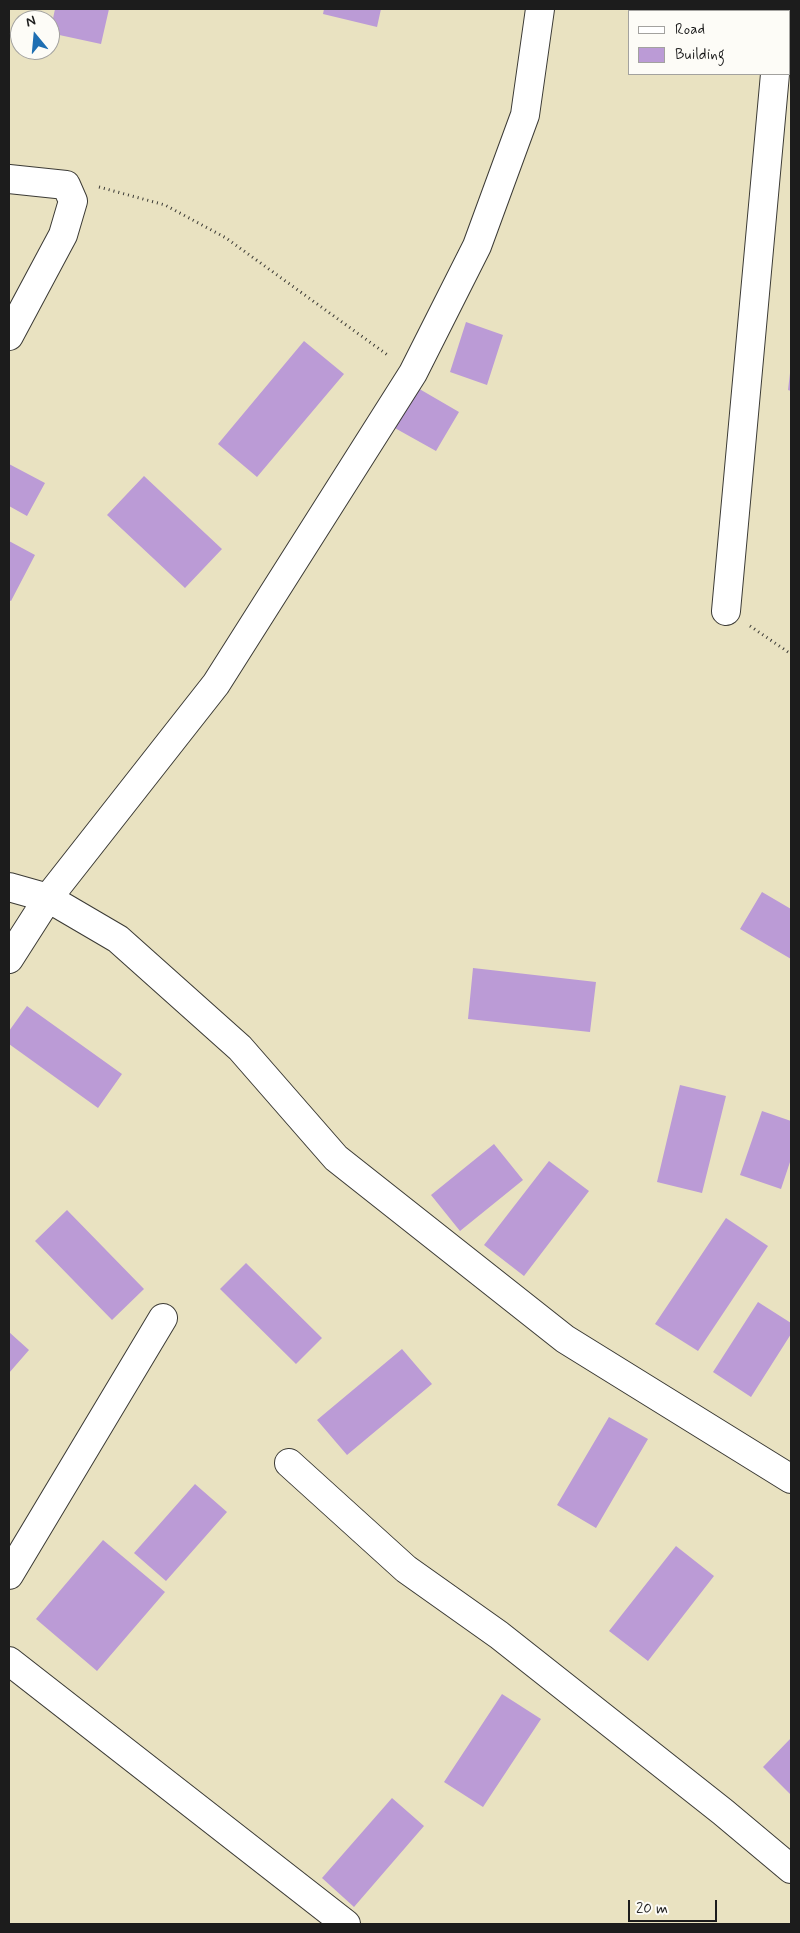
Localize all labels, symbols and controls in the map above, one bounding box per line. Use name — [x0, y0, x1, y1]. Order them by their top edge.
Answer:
north arrow — [10, 10, 60, 60]
legend — [628, 10, 790, 75]
text: N — [24, 12, 38, 32]
text: Road — [675, 20, 705, 40]
text: Building — [675, 45, 725, 65]
scale bar — [630, 1890, 719, 1922]
text: 20 m — [636, 1899, 668, 1919]

